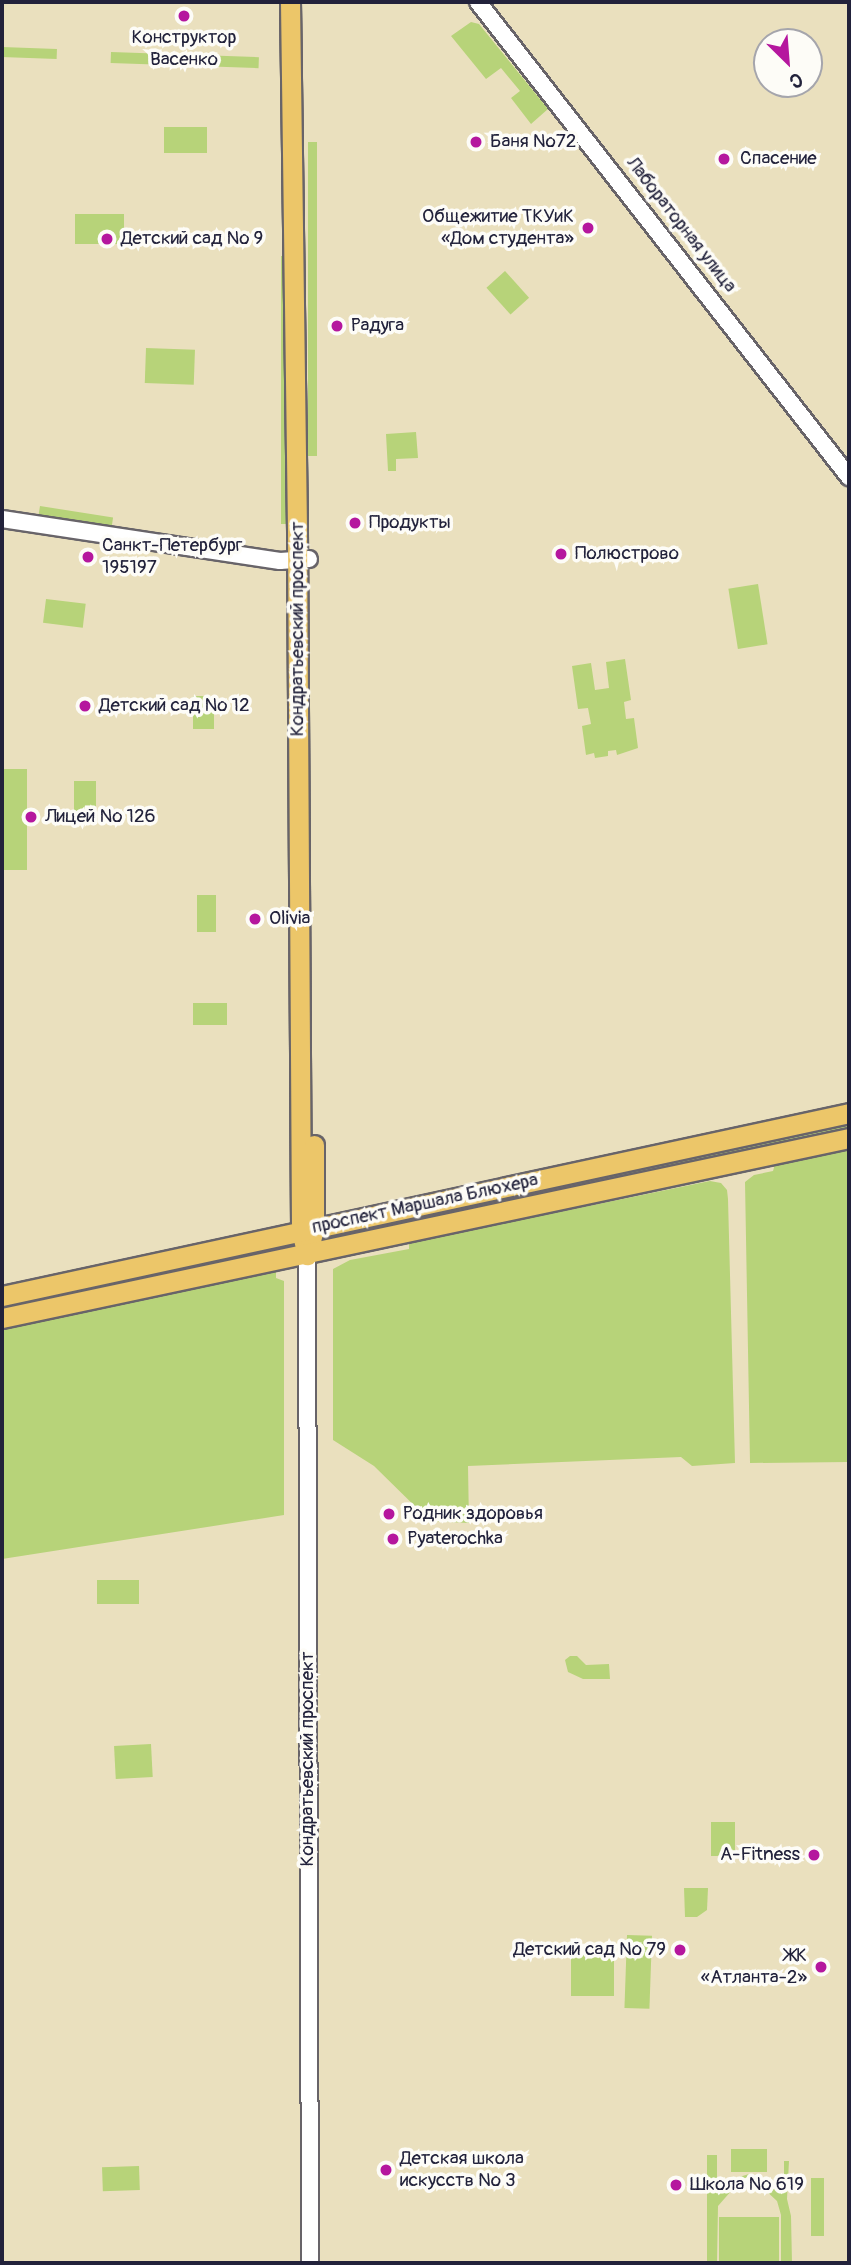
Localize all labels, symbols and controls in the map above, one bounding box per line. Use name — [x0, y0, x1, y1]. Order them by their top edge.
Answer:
marker: Конструктор Васенко — [176, 8, 192, 24]
place label: Конструктор Васенко — [132, 27, 236, 71]
north arrow — [753, 28, 823, 98]
text: С — [786, 67, 806, 94]
place label: Баня №72 — [490, 131, 576, 153]
marker: Баня №72 — [468, 134, 484, 150]
place label: Спасение — [740, 148, 817, 170]
marker: Спасение — [714, 149, 734, 169]
street label: Лабораторная улица — [621, 153, 741, 297]
place label: Общежитие ТКУиК «Дом студента» — [422, 206, 574, 250]
marker: Общежитие ТКУиК «Дом студента» — [580, 220, 596, 236]
place label: Детский сад № 9 — [121, 228, 263, 250]
marker: Детский сад № 9 — [99, 231, 115, 247]
place label: Радуга — [351, 315, 404, 337]
marker: Радуга — [329, 318, 345, 334]
place label: Продукты — [369, 512, 451, 534]
marker: Продукты — [347, 515, 363, 531]
street label: Кондратьевский проспект — [287, 522, 309, 736]
place label: Санкт-Петербург 195197 — [102, 535, 243, 579]
place label: Полюстрово — [575, 543, 679, 565]
marker: Полюстрово — [553, 546, 569, 562]
marker: Санкт-Петербург 195197 — [80, 549, 96, 565]
place label: Детский сад № 12 — [99, 695, 250, 717]
marker: Детский сад № 12 — [77, 698, 93, 714]
place label: Лицей № 126 — [45, 806, 156, 828]
marker: Лицей № 126 — [23, 809, 39, 825]
place label: Olivia — [269, 908, 310, 930]
marker: Olivia — [247, 911, 263, 927]
street label: проспект Маршала Блюхера — [310, 1169, 540, 1239]
place label: Родник здоровья — [403, 1503, 543, 1525]
marker: Родник здоровья — [381, 1506, 397, 1522]
place label: Pyaterochka — [407, 1528, 503, 1550]
marker: Pyaterochka — [385, 1531, 401, 1547]
street label: Кондратьевский проспект — [297, 1652, 319, 1866]
place label: A-Fitness — [720, 1844, 800, 1866]
marker: A-Fitness — [806, 1847, 822, 1863]
place label: Детский сад № 79 — [514, 1939, 666, 1961]
marker: Детский сад № 79 — [672, 1942, 688, 1958]
place label: ЖК «Атланта-2» — [701, 1945, 807, 1989]
marker: ЖК «Атланта-2» — [813, 1959, 829, 1975]
place label: Детская школа искусств № 3 — [400, 2148, 524, 2192]
marker: Детская школа искусств № 3 — [378, 2162, 394, 2178]
place label: Школа № 619 — [690, 2174, 804, 2196]
marker: Школа № 619 — [668, 2177, 684, 2193]

